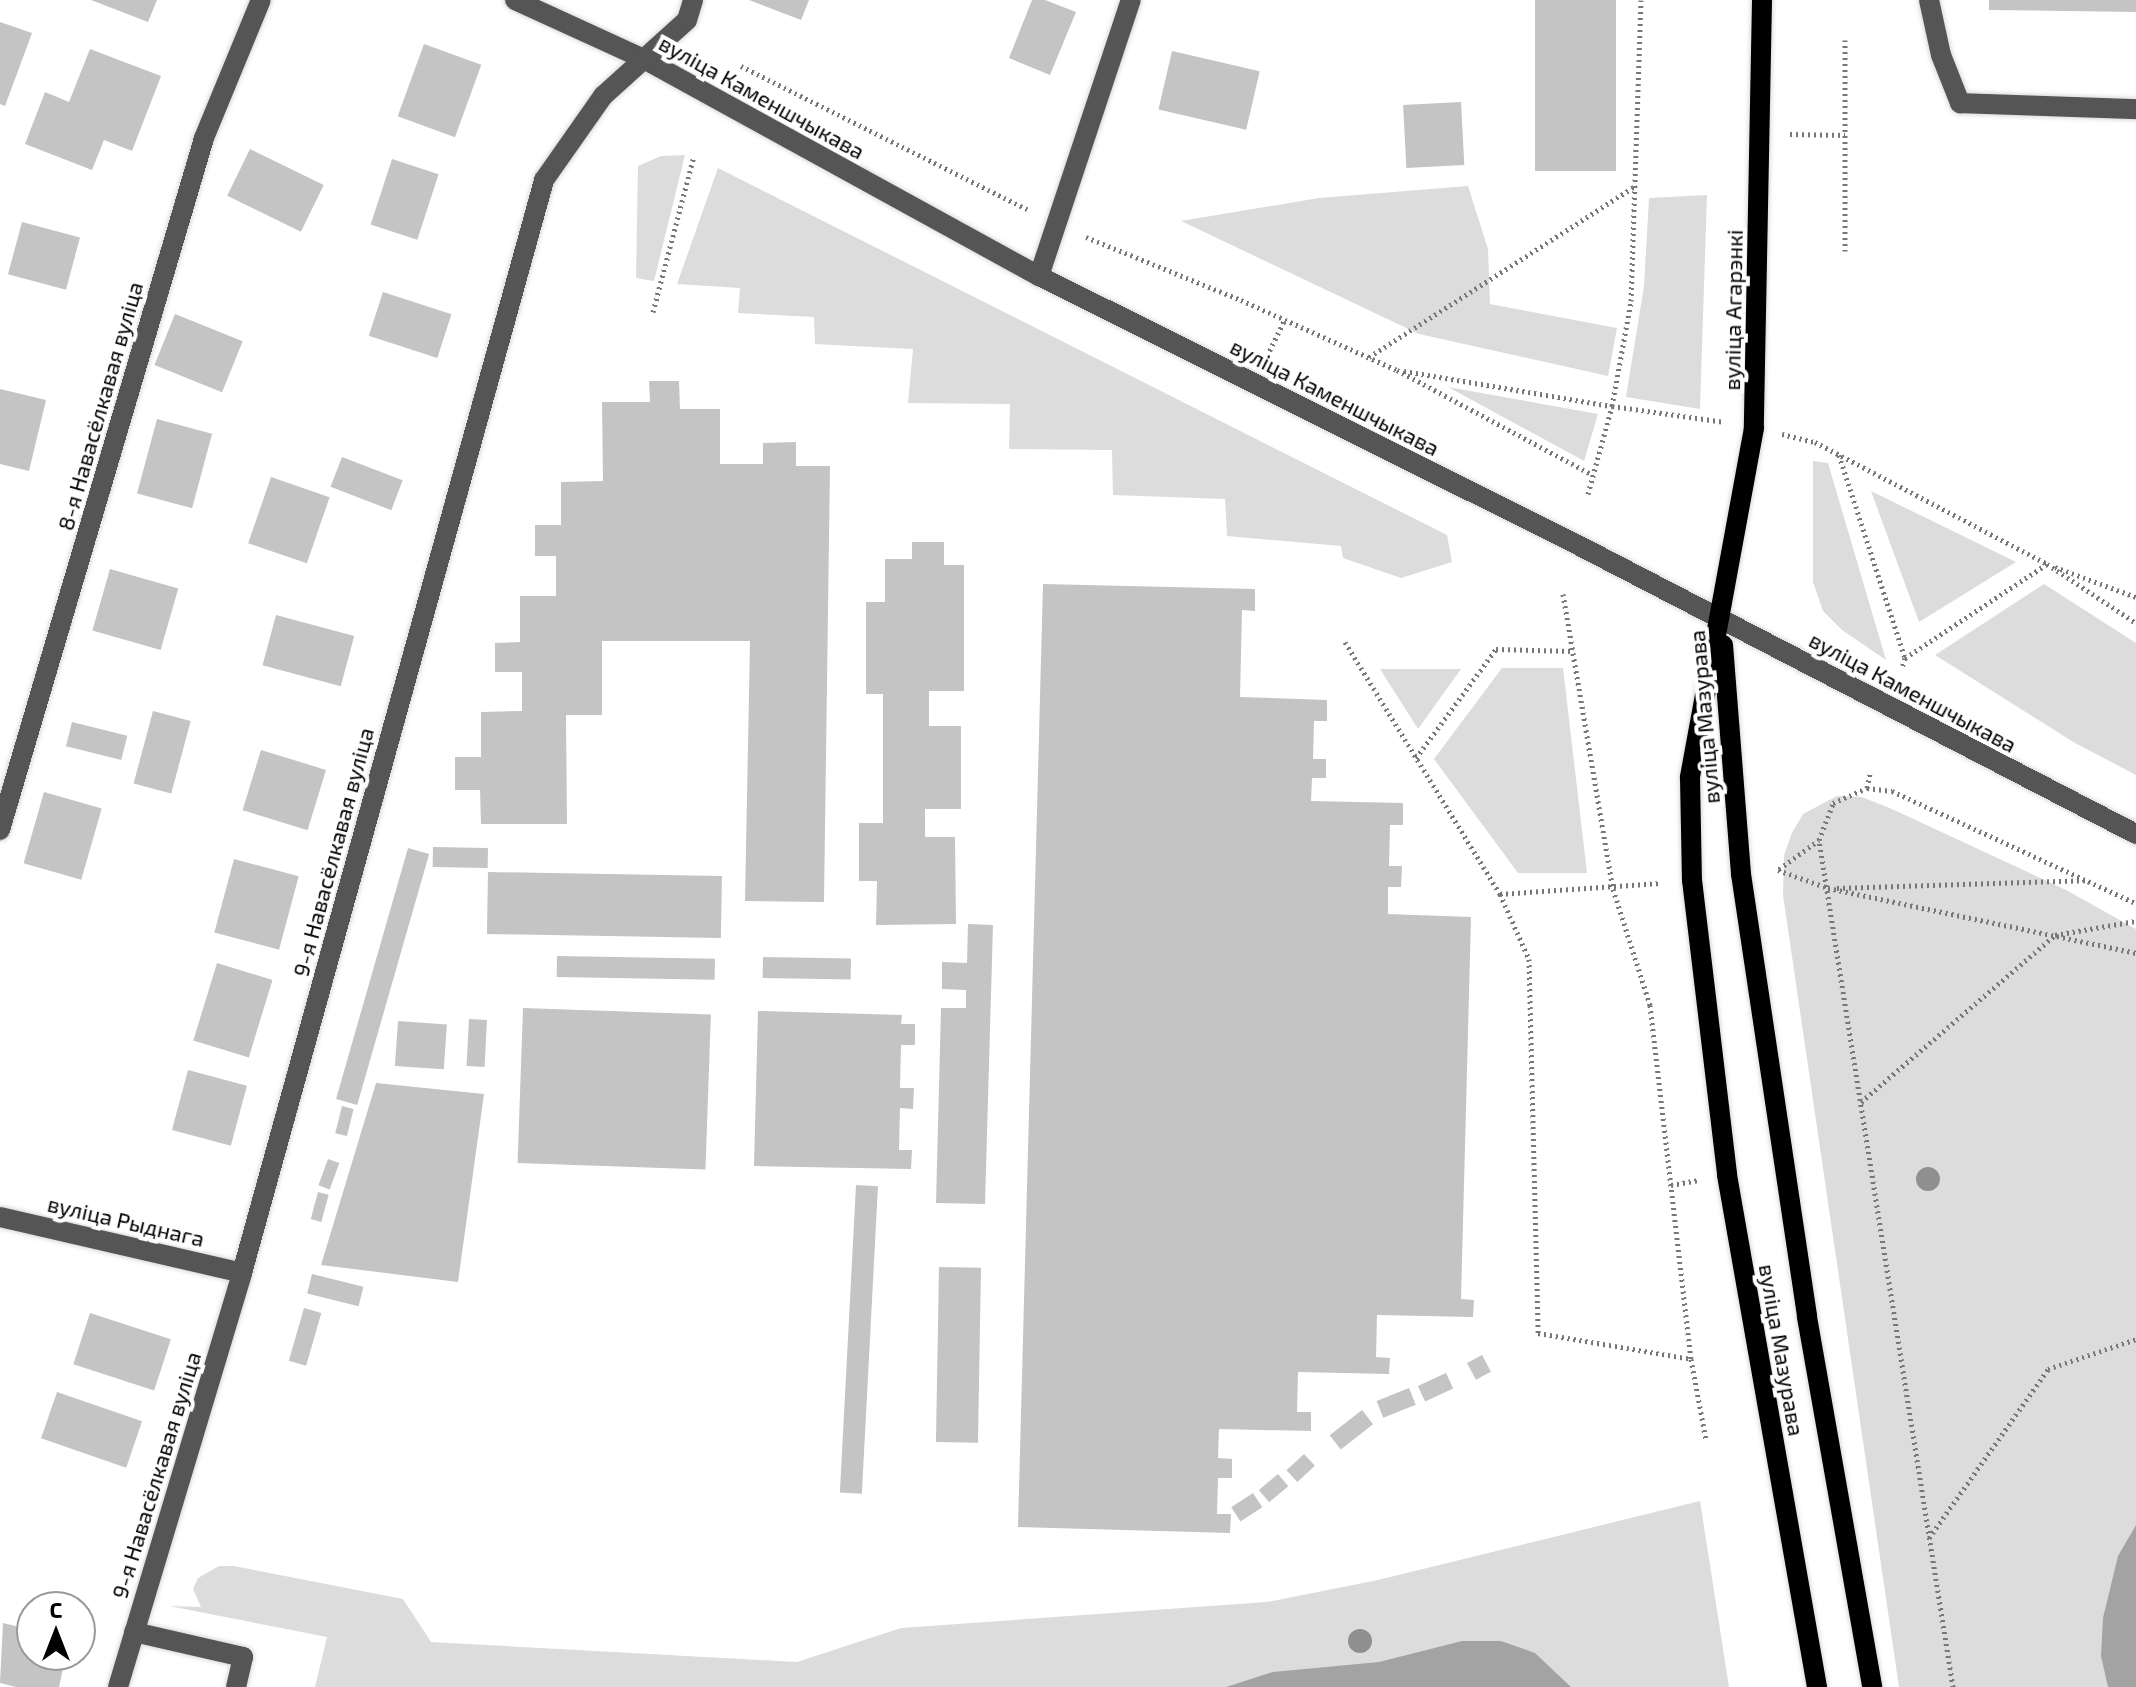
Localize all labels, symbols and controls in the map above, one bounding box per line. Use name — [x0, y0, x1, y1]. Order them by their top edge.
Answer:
street label: вуліца Каменшчыкава — [655, 29, 869, 165]
street label: вуліца Агарэнкі — [1718, 229, 1748, 391]
street label: 8-я Навасёлкавая вуліца — [52, 279, 148, 533]
street label: вуліца Каменшчыкава — [1226, 333, 1444, 461]
street label: вуліца Каменшчыкава — [1805, 626, 2021, 758]
street label: вуліца Мазурава — [1683, 629, 1725, 805]
street label: 9-я Навасёлкавая вуліца — [287, 725, 379, 979]
street label: вуліца Рыднага — [45, 1190, 207, 1252]
street label: вуліца Мазурава — [1754, 1262, 1810, 1438]
street label: 9-я Навасёлкавая вуліца — [106, 1348, 206, 1602]
north arrow — [16, 1591, 96, 1671]
text: С — [50, 1596, 62, 1622]

